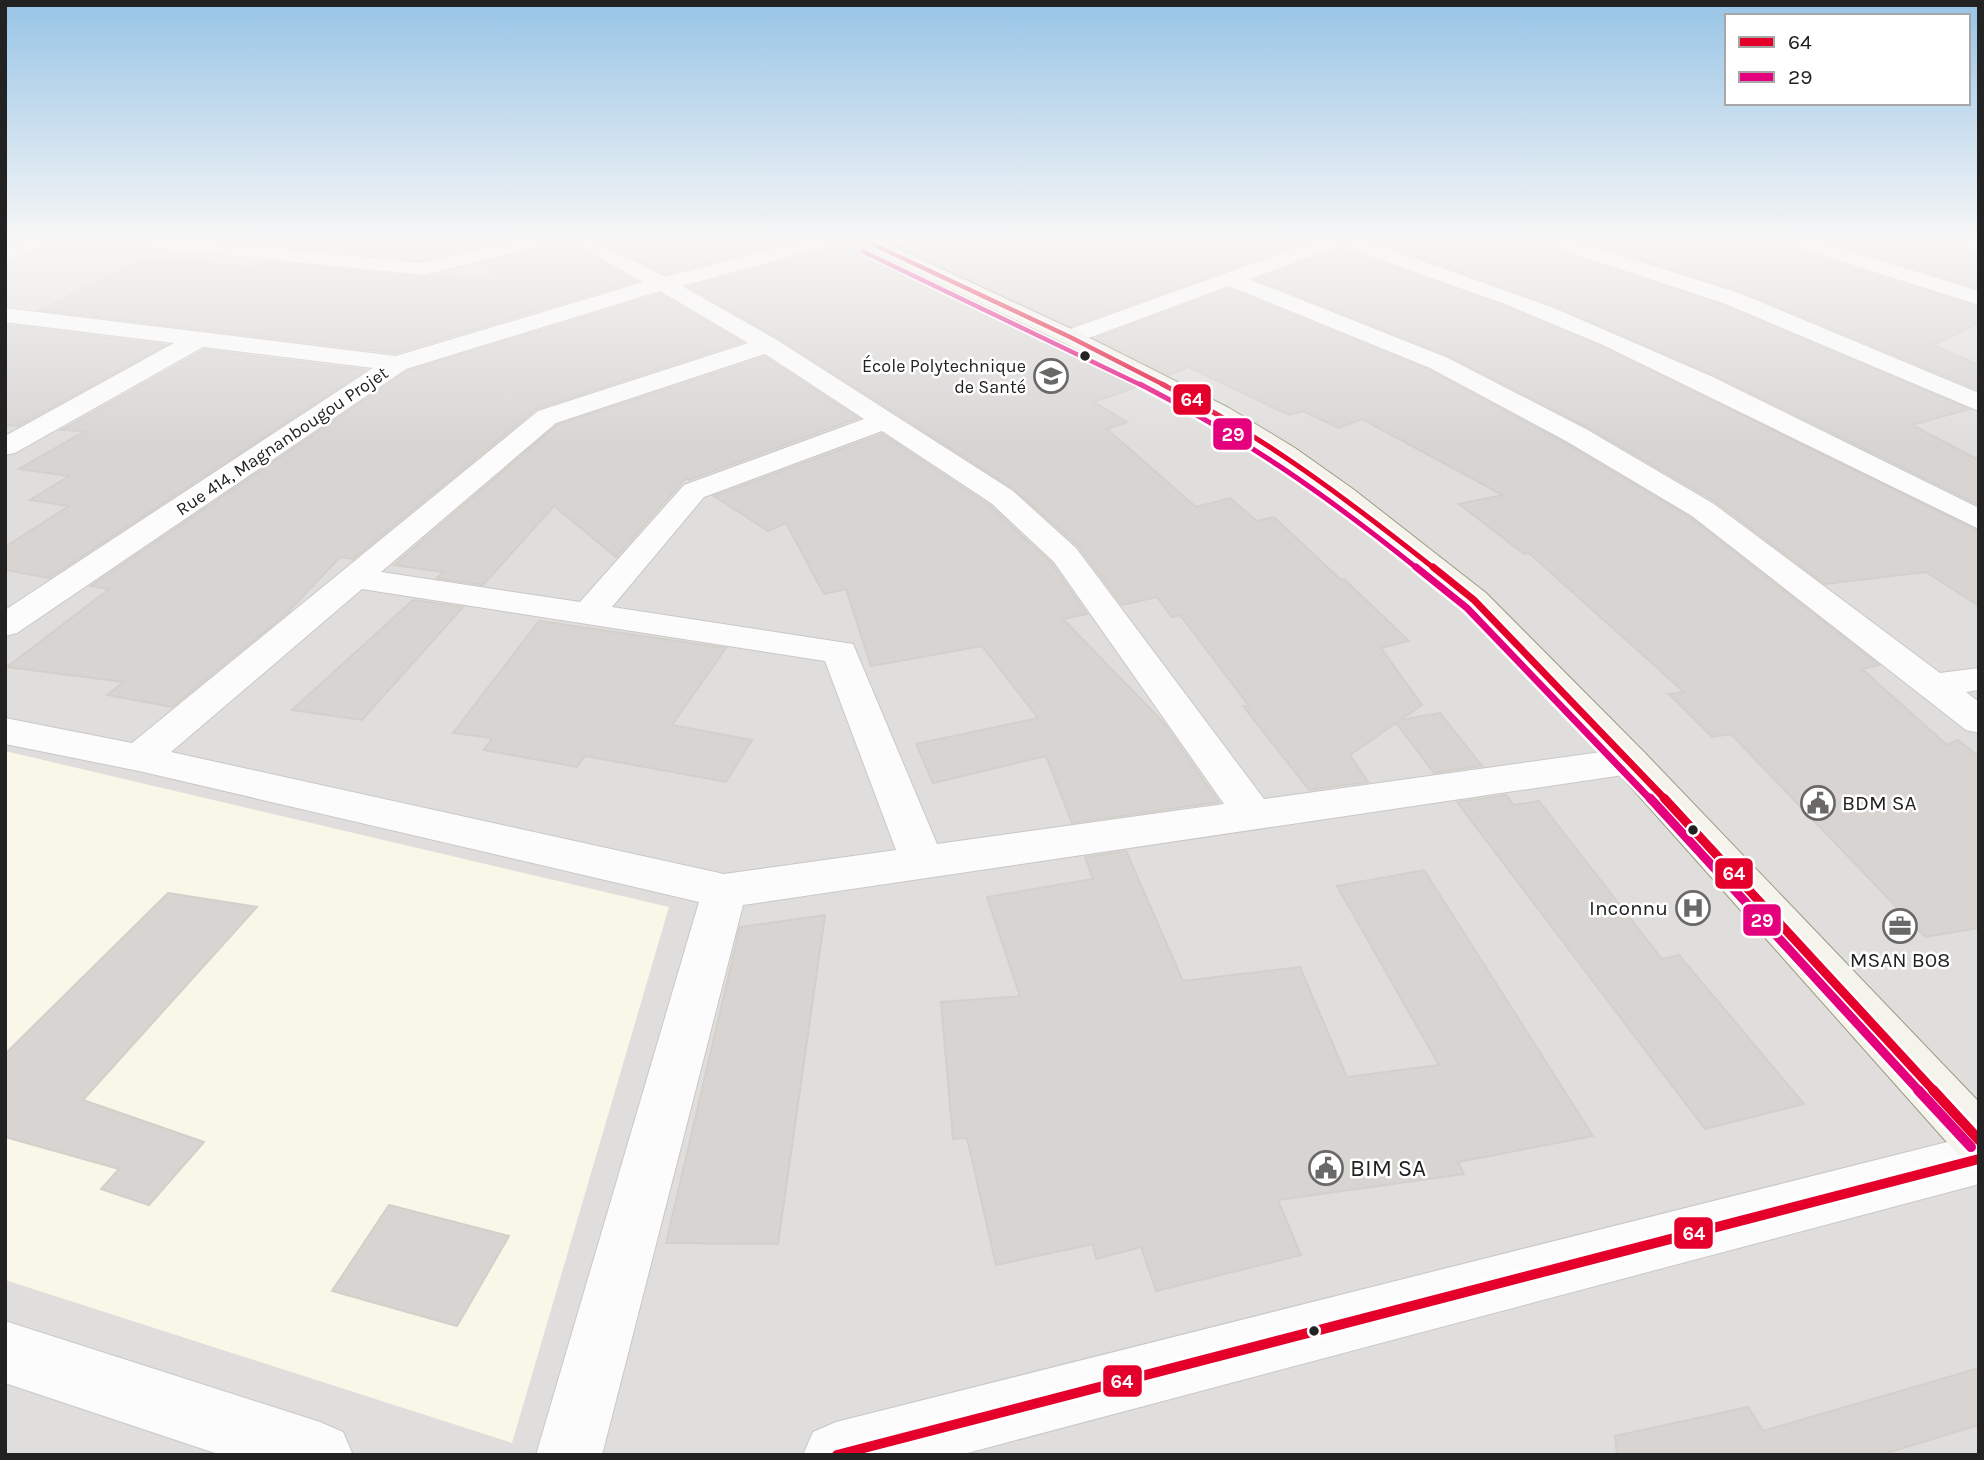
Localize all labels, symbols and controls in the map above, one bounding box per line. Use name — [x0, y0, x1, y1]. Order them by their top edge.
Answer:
legend — [1725, 14, 1970, 105]
text: 64 — [1788, 30, 1812, 54]
text: 29 — [1788, 65, 1812, 89]
unlabelled marker — [1078, 349, 1092, 363]
place label: École Polytechnique de Santé — [862, 354, 1026, 398]
school or university icon: École Polytechnique de Santé — [1032, 357, 1070, 395]
street label: Rue 414, Magnanbougou Projet — [172, 362, 392, 520]
line badge: 64 — [1172, 383, 1212, 416]
text: 64 — [1181, 389, 1204, 411]
line badge: 29 — [1212, 417, 1253, 451]
text: 29 — [1221, 424, 1245, 446]
public building icon: BDM SA — [1799, 784, 1837, 822]
place label: BDM SA — [1842, 791, 1916, 815]
unlabelled marker — [1686, 823, 1700, 837]
line badge: 64 — [1714, 857, 1754, 890]
text: 64 — [1723, 863, 1746, 885]
hospital icon: Inconnu — [1674, 889, 1712, 927]
place label: Inconnu — [1589, 896, 1668, 920]
line badge: 29 — [1742, 903, 1782, 937]
office icon: MSAN B08 — [1881, 907, 1919, 945]
text: 29 — [1750, 910, 1774, 932]
place label: MSAN B08 — [1850, 948, 1950, 972]
public building icon: BIM SA — [1307, 1149, 1345, 1187]
place label: BIM SA — [1350, 1154, 1426, 1182]
line badge: 64 — [1673, 1216, 1714, 1250]
text: 64 — [1683, 1223, 1706, 1245]
unlabelled marker — [1307, 1324, 1321, 1338]
line badge: 64 — [1102, 1364, 1143, 1398]
text: 64 — [1111, 1371, 1134, 1393]

